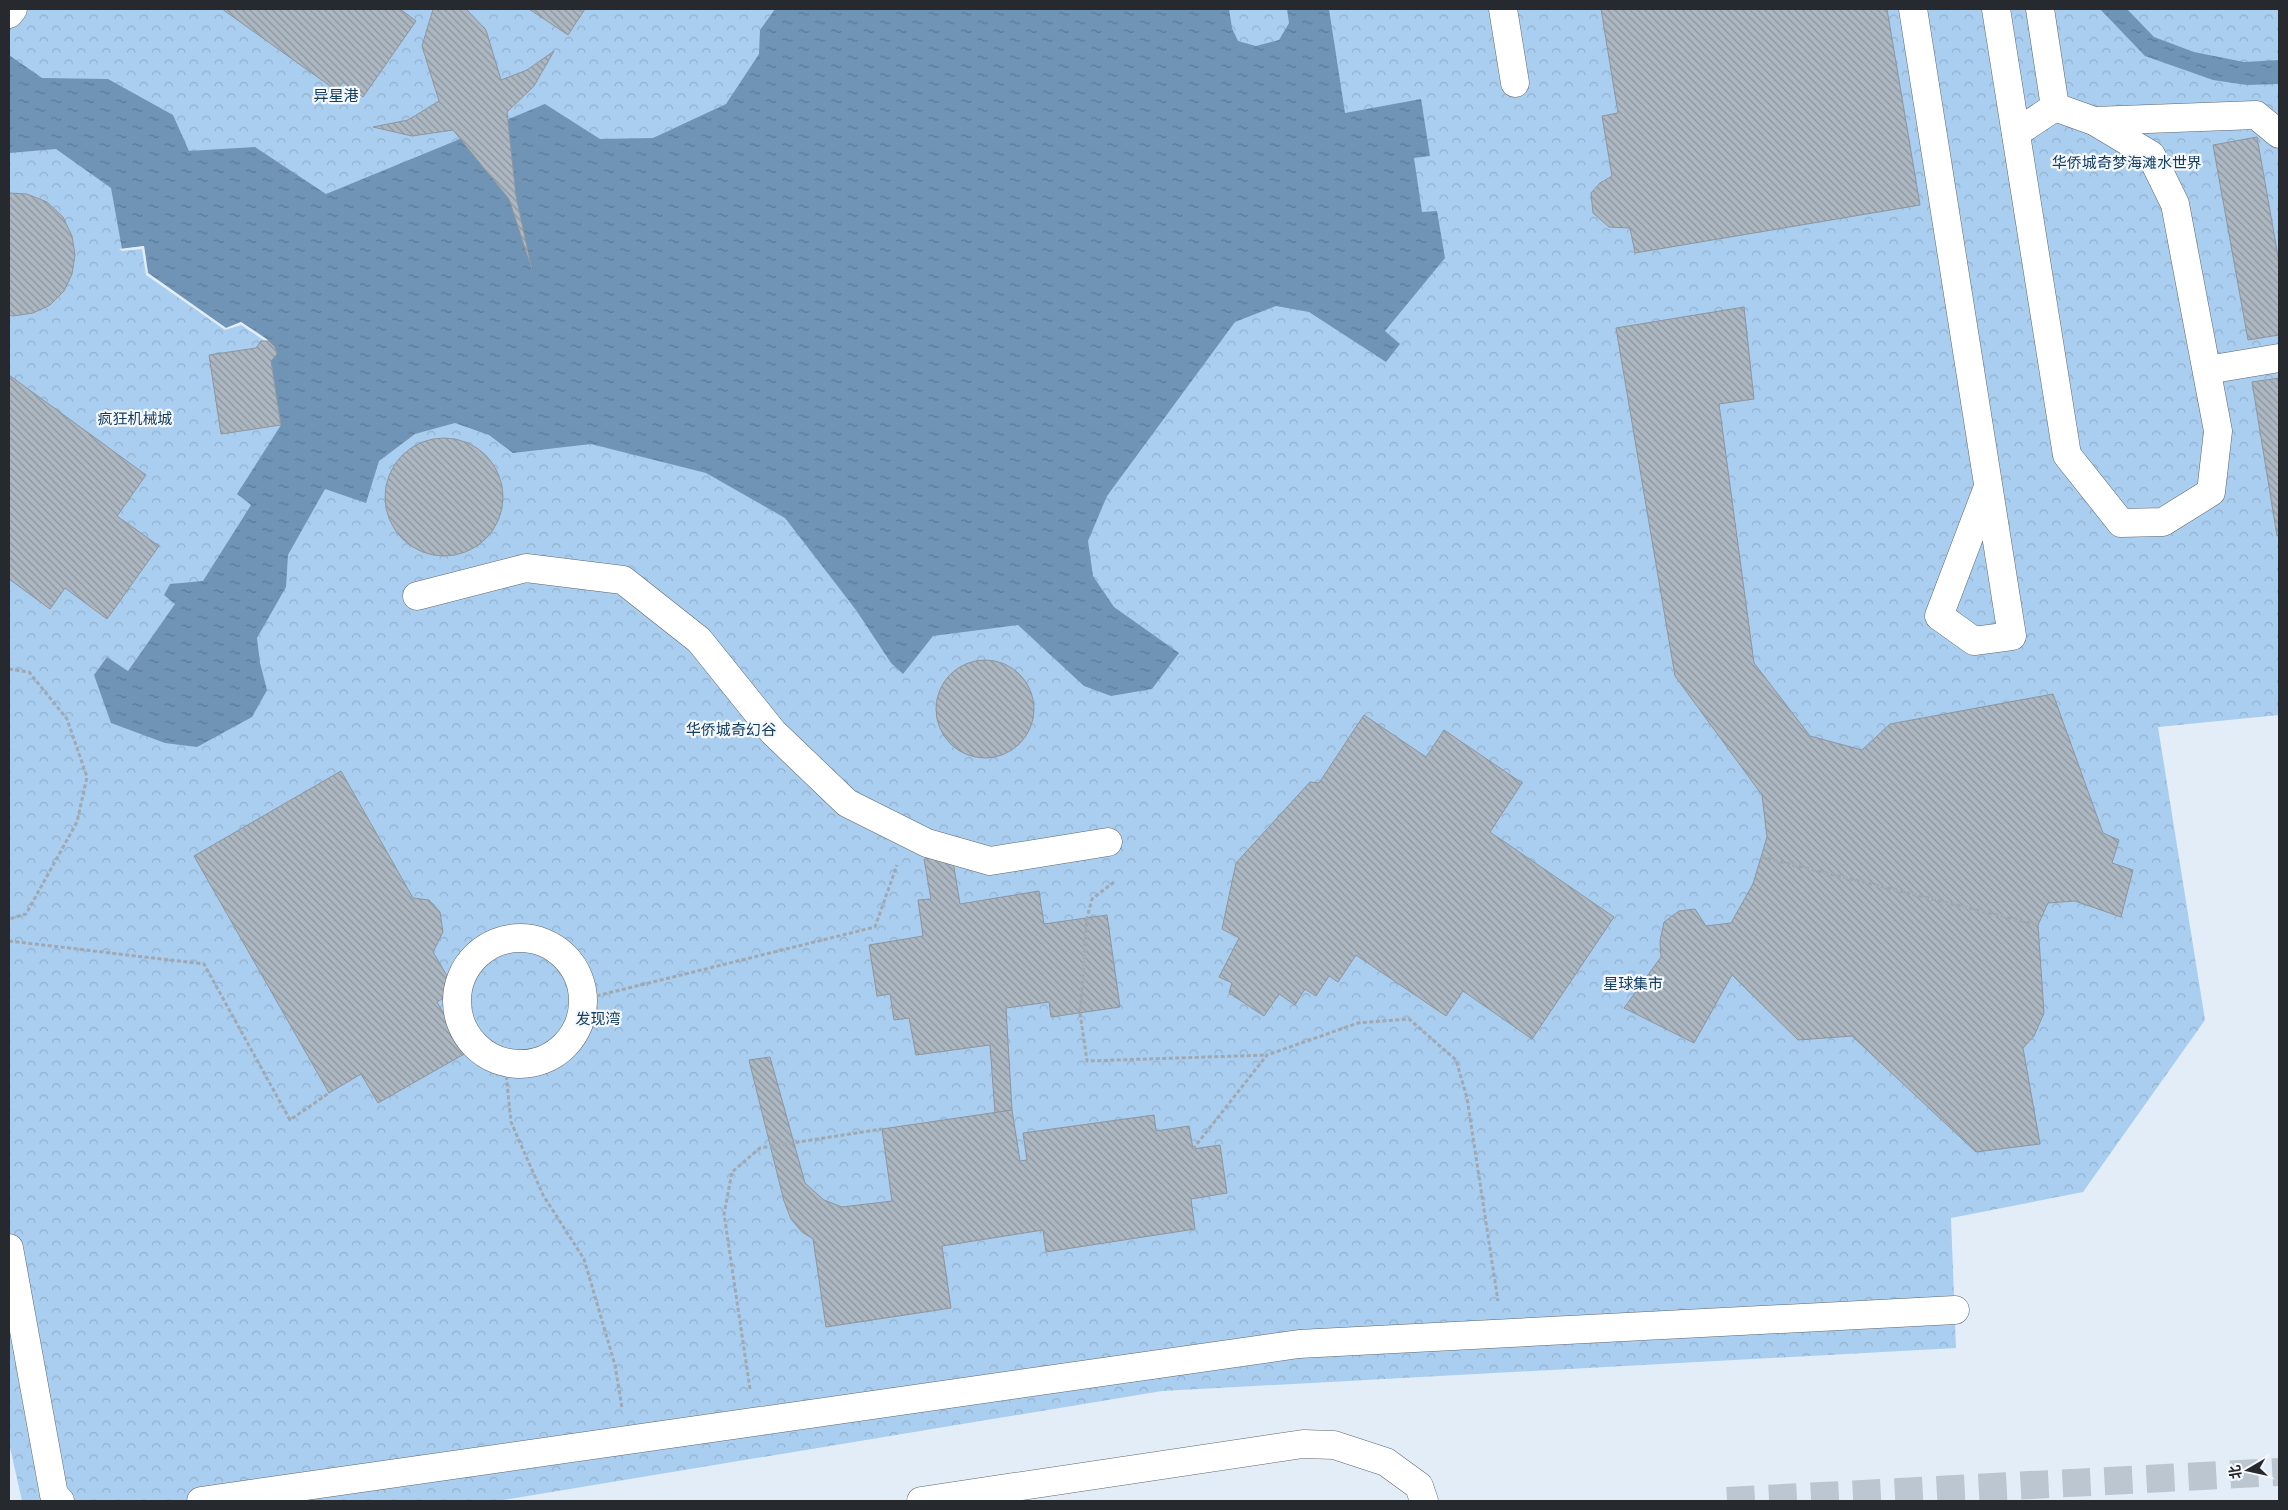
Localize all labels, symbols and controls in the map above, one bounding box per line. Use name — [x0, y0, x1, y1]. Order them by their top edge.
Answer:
park label: 异星港 — [313, 87, 359, 105]
park label: 华侨城奇梦海滩水世界 — [2052, 154, 2202, 172]
park label: 疯狂机械城 — [97, 410, 173, 428]
park label: 华侨城奇幻谷 — [686, 721, 776, 739]
park label: 星球集市 — [1603, 975, 1663, 993]
park label: 发现湾 — [575, 1010, 621, 1028]
north arrow — [2223, 1445, 2273, 1495]
text: 北 — [2226, 1464, 2244, 1480]

